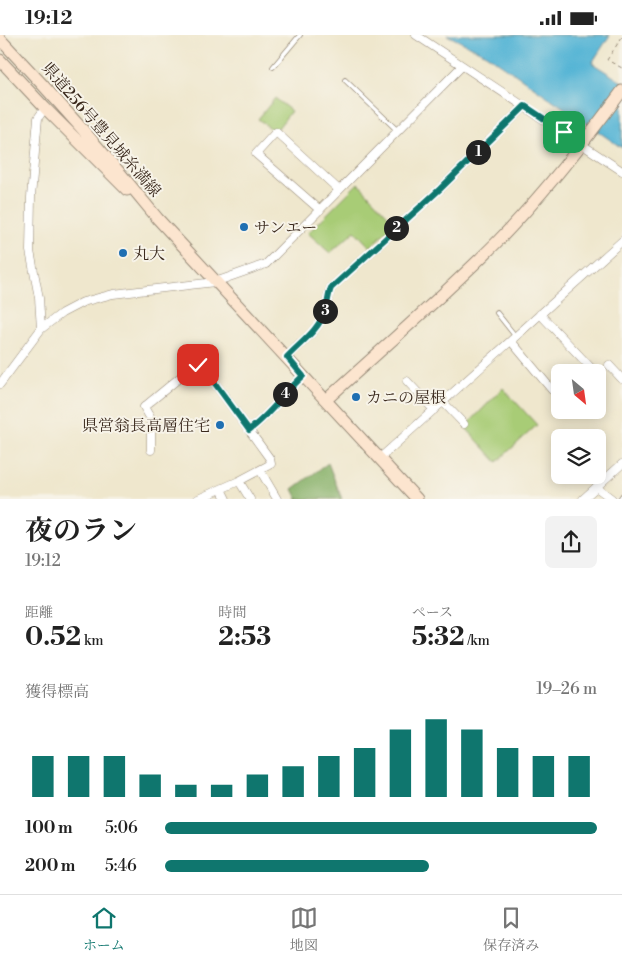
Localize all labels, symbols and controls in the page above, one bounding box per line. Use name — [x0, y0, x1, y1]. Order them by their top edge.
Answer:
text: 19:12 — [25, 6, 72, 30]
street label: 県道256号豊見城糸満線 — [37, 58, 165, 201]
pin — [543, 111, 585, 153]
icon: arrive — [550, 118, 578, 146]
pin: 1 — [466, 139, 490, 165]
text: 1 — [475, 143, 482, 161]
pin: 2 — [384, 215, 408, 241]
place label: サンエー — [254, 218, 317, 238]
text: 2 — [392, 219, 401, 237]
marker: サンエー — [238, 221, 250, 233]
place label: 丸大 — [133, 244, 165, 264]
marker: 丸大 — [117, 247, 129, 259]
pin: 3 — [312, 299, 338, 323]
text: 3 — [321, 302, 330, 320]
pin — [177, 344, 219, 386]
icon: check — [184, 351, 212, 379]
north arrow — [551, 364, 606, 419]
map controls — [551, 364, 606, 484]
pin: 4 — [272, 381, 298, 407]
text: 4 — [281, 385, 290, 403]
place label: カニの屋根 — [366, 388, 446, 408]
marker: カニの屋根 — [350, 391, 362, 403]
place label: 県営翁長高層住宅 — [82, 416, 210, 436]
marker: 県営翁長高層住宅 — [214, 419, 226, 431]
button: layers — [551, 429, 606, 484]
text: 夜のラン — [25, 514, 137, 549]
button: share — [545, 516, 597, 568]
text: 19:12 — [25, 551, 61, 571]
text: 距離 — [25, 604, 53, 622]
text: 時間 — [218, 604, 246, 622]
text: ペース — [412, 604, 453, 622]
text: 0.52 — [25, 622, 81, 653]
text: 2:53 — [218, 622, 271, 653]
text: 5:32 — [412, 622, 465, 653]
text: km — [81, 632, 104, 650]
text: /km — [465, 632, 490, 650]
text: 19–26 m — [536, 679, 597, 699]
text: 獲得標高 — [25, 682, 89, 702]
text: 100 m — [25, 818, 73, 838]
text: 5:06 — [105, 818, 138, 838]
text: 200 m — [25, 856, 75, 876]
text: 5:46 — [105, 856, 137, 876]
tab: ホーム — [83, 904, 125, 955]
tab: 地図 — [290, 904, 318, 955]
tab: 保存済み — [483, 904, 539, 955]

